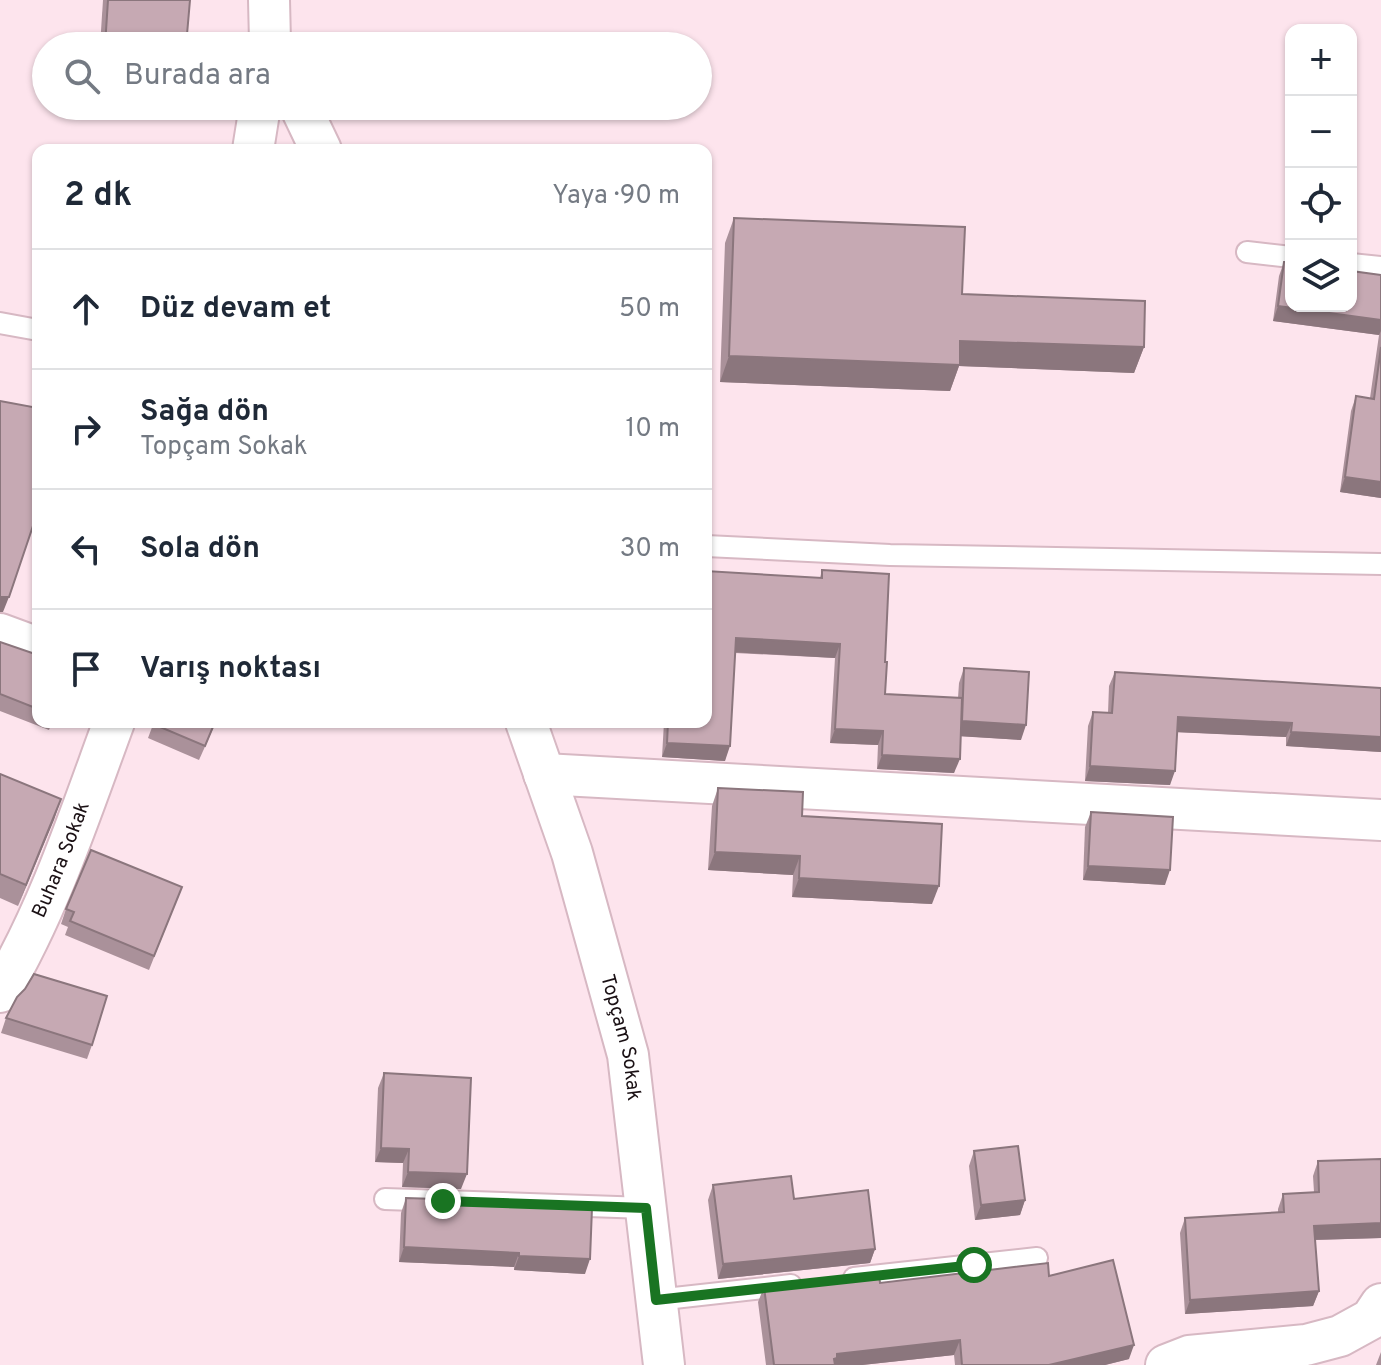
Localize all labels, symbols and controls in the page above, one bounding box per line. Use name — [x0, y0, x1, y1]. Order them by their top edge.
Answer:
map controls — [1285, 24, 1357, 312]
button: + — [1285, 24, 1357, 96]
search box — [32, 32, 712, 120]
icon: search — [60, 54, 104, 98]
text: Burada ara — [124, 58, 271, 95]
button: − — [1285, 96, 1357, 168]
button: locate — [1285, 168, 1357, 240]
text: 2 dk — [64, 175, 132, 218]
text: Yaya · 90 m — [552, 180, 680, 213]
button: layers — [1285, 240, 1357, 312]
icon: ahead — [64, 287, 108, 331]
text: Düz devam et — [140, 291, 331, 328]
text: 50 m — [619, 293, 680, 326]
text: Sağa dön — [140, 394, 269, 431]
icon: right — [64, 407, 108, 451]
text: 10 m — [625, 413, 680, 446]
text: Topçam Sokak — [140, 431, 307, 464]
icon: left — [64, 527, 108, 571]
text: Sola dön — [140, 531, 260, 568]
text: 30 m — [620, 533, 680, 566]
icon: arrive — [64, 647, 108, 691]
text: Varış noktası — [140, 651, 321, 688]
street label: Buhara Sokak — [27, 798, 97, 922]
street label: Topçam Sokak — [593, 972, 646, 1102]
route end — [425, 1183, 461, 1219]
route start — [956, 1247, 992, 1283]

